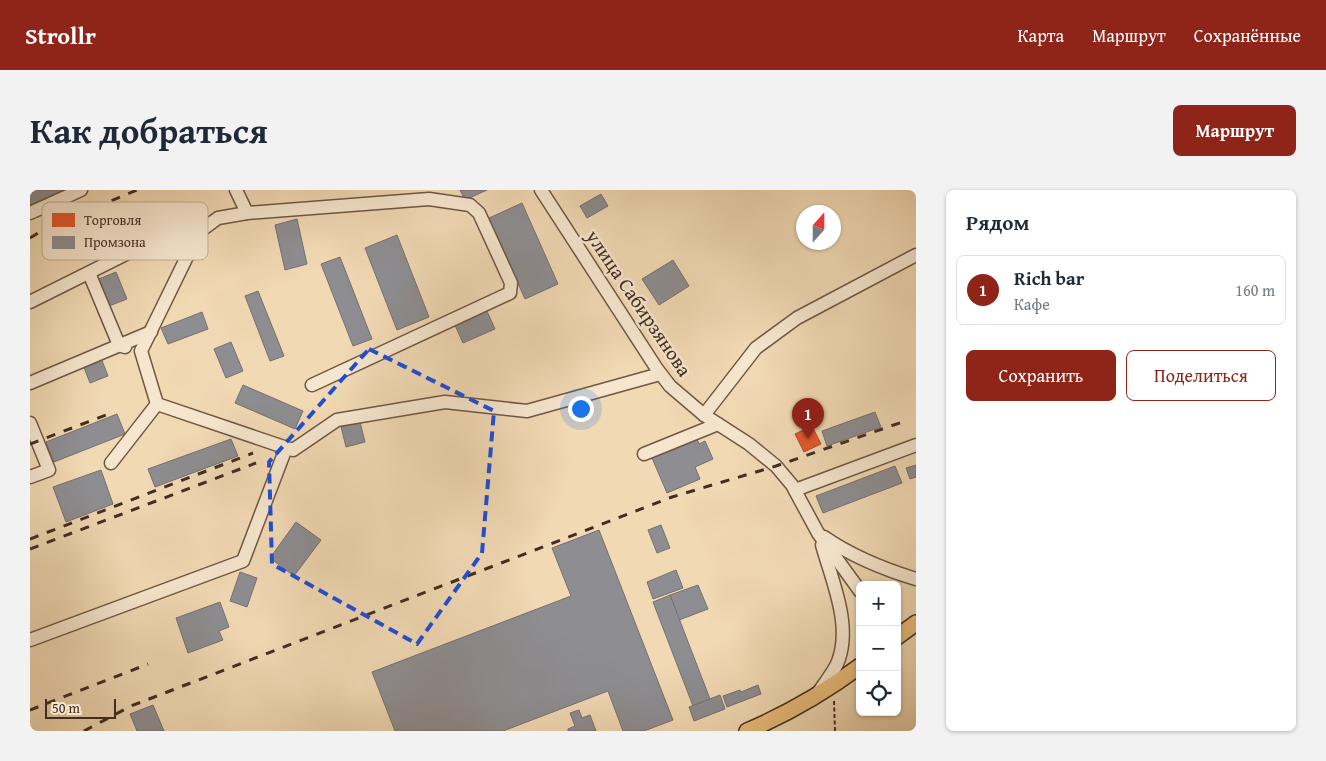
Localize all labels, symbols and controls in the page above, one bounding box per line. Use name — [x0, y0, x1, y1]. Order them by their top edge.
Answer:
text: Strollr — [25, 18, 96, 53]
text: Карта — [1018, 22, 1064, 49]
text: Маршрут — [1092, 22, 1166, 49]
text: Сохранённые — [1194, 22, 1301, 49]
text: Как добраться — [30, 105, 268, 156]
button: Маршрут — [1173, 105, 1296, 156]
legend — [42, 202, 208, 260]
north arrow — [796, 205, 841, 250]
text: Рядом — [966, 207, 1029, 238]
text: Торговля — [84, 210, 141, 230]
street label: улица Сабирзянова — [579, 223, 700, 382]
text: Промзона — [84, 232, 146, 252]
text: Rich bar — [1014, 264, 1084, 292]
text: 1 — [979, 278, 987, 302]
text: 160 m — [1235, 278, 1275, 302]
text: Кафе — [1014, 292, 1050, 316]
button: Сохранить — [966, 350, 1116, 401]
button: Поделиться — [1126, 350, 1276, 401]
your location — [568, 396, 594, 422]
pin: 1 — [792, 398, 824, 439]
map controls — [856, 581, 901, 716]
button: + — [856, 581, 901, 626]
button: − — [856, 626, 901, 671]
button: locate — [856, 671, 901, 716]
scale bar — [45, 696, 116, 719]
text: 50 m — [52, 698, 80, 718]

